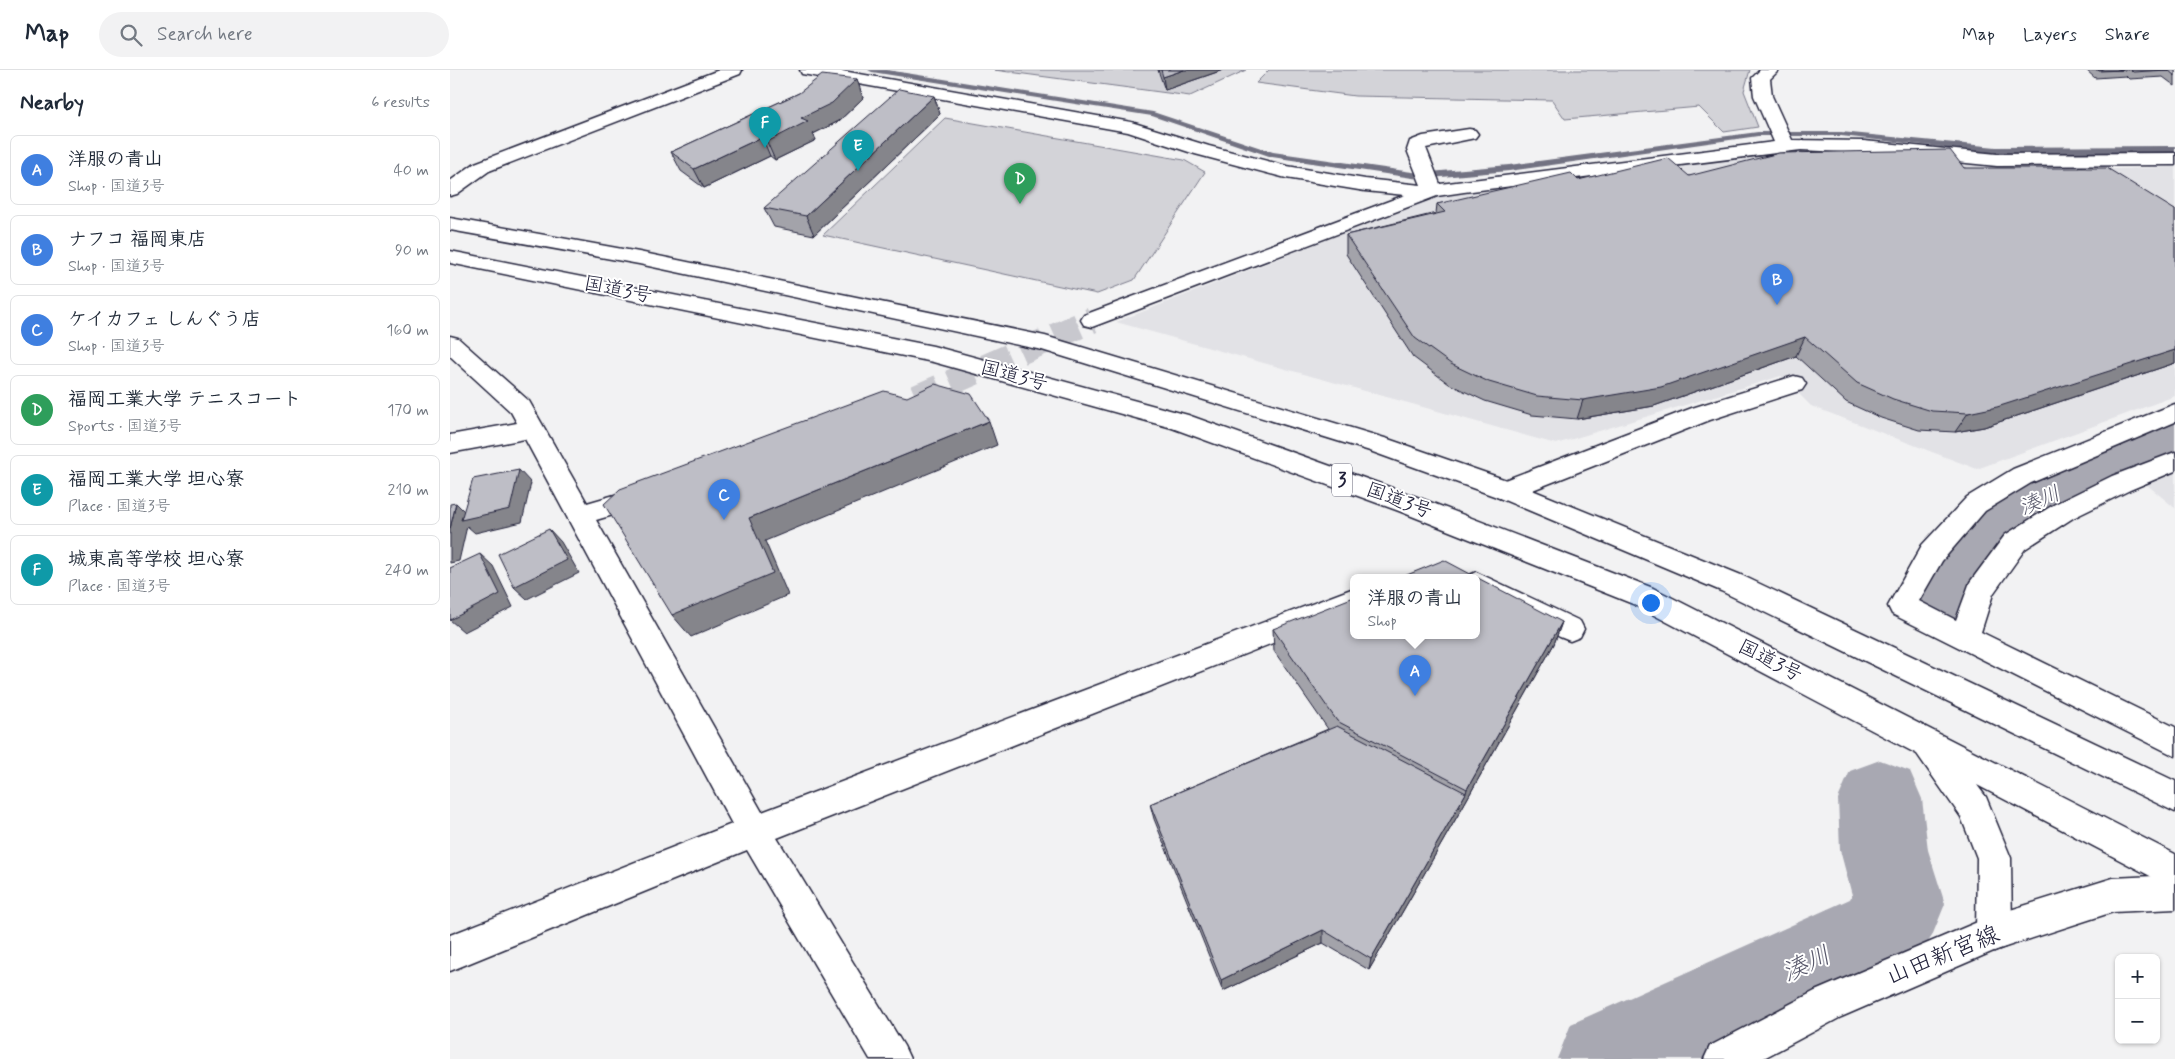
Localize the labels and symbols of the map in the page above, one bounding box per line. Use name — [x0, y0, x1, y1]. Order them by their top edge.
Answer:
pin: F — [749, 107, 781, 148]
pin: E — [842, 130, 874, 171]
pin: D — [1004, 163, 1036, 204]
pin: B — [1761, 264, 1793, 305]
street label: 国道3号 — [582, 270, 654, 310]
street label: 国道3号 — [977, 354, 1051, 398]
road number: 3 — [1332, 464, 1352, 496]
street label: 国道3号 — [1362, 477, 1436, 525]
pin: C — [708, 479, 740, 520]
water label: 湊川 — [2015, 480, 2065, 522]
your location — [1638, 590, 1664, 616]
street label: 国道3号 — [1733, 633, 1807, 689]
pin: A — [1399, 655, 1431, 696]
street label: 山田新宮線 — [1882, 919, 2004, 993]
water label: 湊川 — [1777, 939, 1837, 991]

